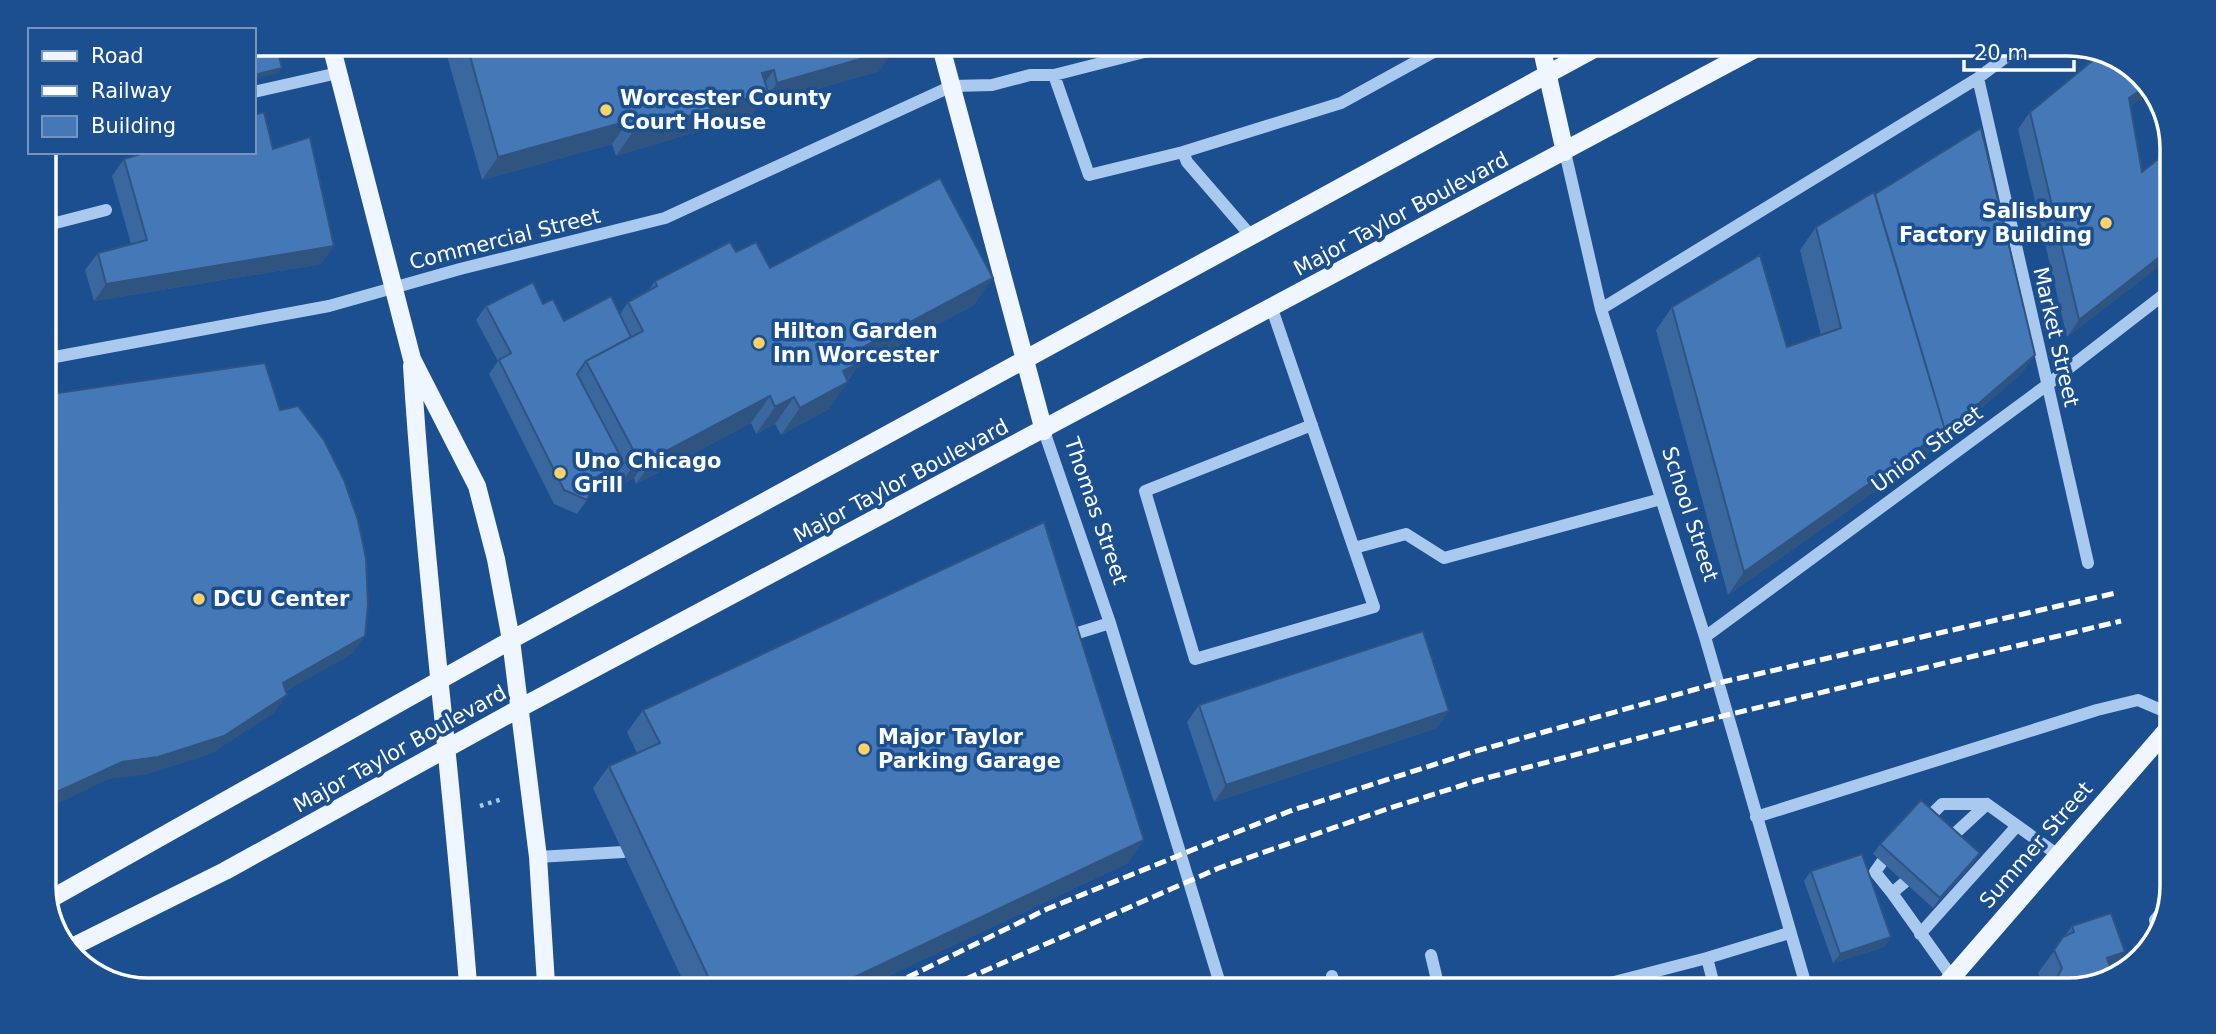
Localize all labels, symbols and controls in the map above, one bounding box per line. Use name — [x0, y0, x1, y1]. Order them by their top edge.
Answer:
legend — [28, 28, 256, 154]
scale bar — [1964, 28, 2074, 72]
text: 20 m — [1974, 41, 2028, 65]
text: Road — [91, 44, 144, 68]
text: Railway — [91, 79, 172, 103]
place label: Worcester County Court House — [620, 86, 832, 134]
marker: Worcester County Court House — [598, 102, 614, 118]
text: Building — [91, 114, 176, 138]
street label: Major Taylor Boulevard — [1289, 147, 1513, 281]
place label: Salisbury Factory Building — [1899, 199, 2092, 247]
street label: Commercial Street — [407, 204, 603, 274]
marker: Salisbury Factory Building — [2098, 215, 2114, 231]
street label: Market Street — [2028, 265, 2084, 409]
place label: Hilton Garden Inn Worcester — [773, 319, 940, 367]
marker: Hilton Garden Inn Worcester — [751, 335, 767, 351]
street label: Union Street — [1867, 401, 1987, 497]
street label: Major Taylor Boulevard — [789, 414, 1013, 548]
street label: Thomas Street — [1059, 433, 1132, 588]
street label: School Street — [1657, 444, 1723, 584]
place label: Uno Chicago Grill — [574, 449, 721, 497]
marker: Uno Chicago Grill — [552, 465, 568, 481]
place label: DCU Center — [213, 587, 350, 611]
marker: DCU Center — [191, 591, 207, 607]
street label: Major Taylor Boulevard — [289, 680, 511, 818]
place label: Major Taylor Parking Garage — [878, 725, 1061, 773]
marker: Major Taylor Parking Garage — [856, 741, 872, 757]
street label: Summer Street — [1975, 777, 2097, 913]

